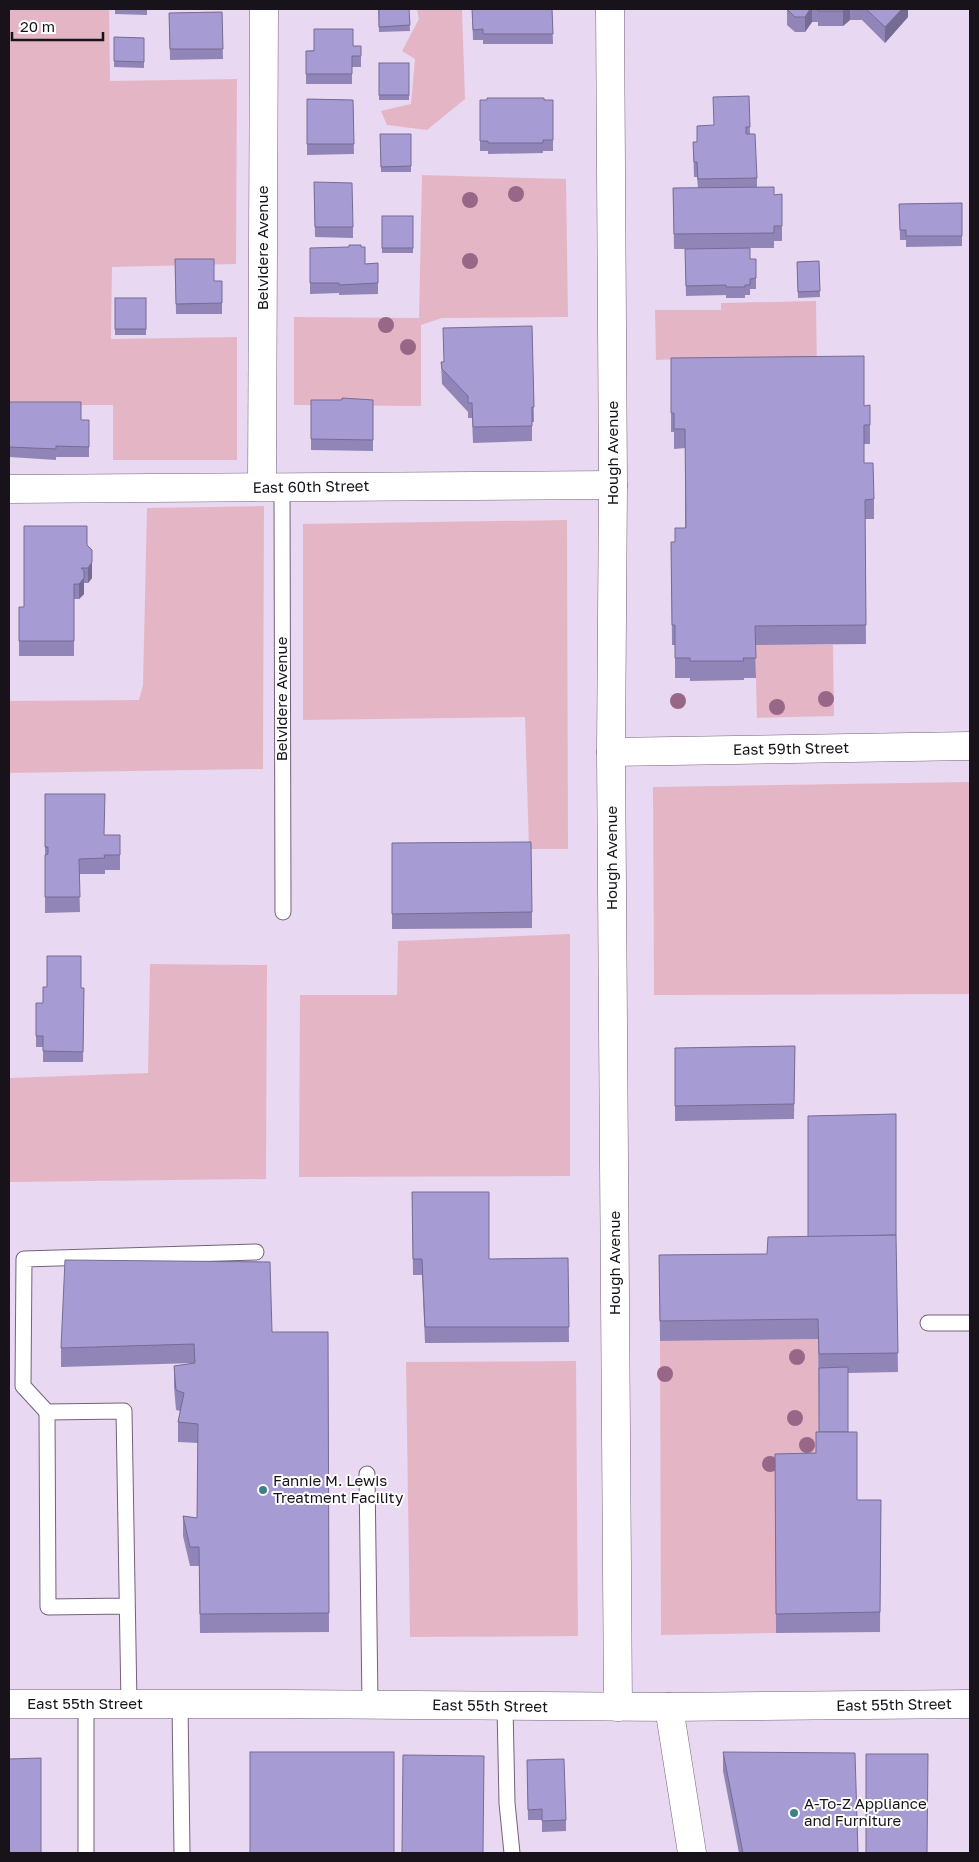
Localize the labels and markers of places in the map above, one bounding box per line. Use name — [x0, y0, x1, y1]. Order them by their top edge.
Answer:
place label: Fannie M. Lewis Treatment Facility — [273, 1471, 404, 1506]
marker: Fannie M. Lewis Treatment Facility — [257, 1484, 269, 1496]
place label: A-To-Z Appliance and Furniture — [804, 1794, 927, 1829]
marker: A-To-Z Appliance and Furniture — [788, 1807, 800, 1819]

